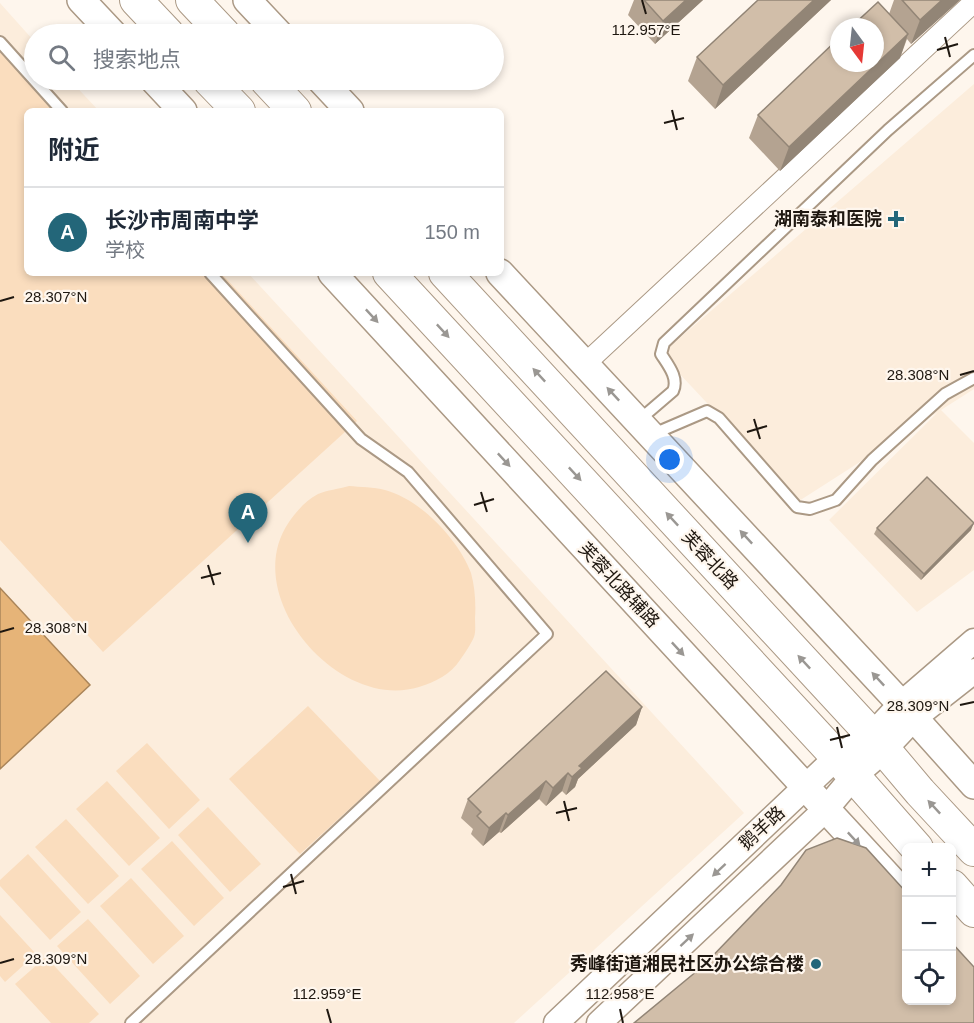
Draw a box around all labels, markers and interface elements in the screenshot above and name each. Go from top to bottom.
north arrow [830,18,884,72]
text: 112.957°E [611,21,681,38]
search box [24,24,504,90]
icon: search [45,41,78,74]
text: 搜索地点 [93,47,181,72]
text: 附近 [48,135,100,165]
text: 长沙市周南中学 [105,208,259,233]
place label: 湖南泰和医院 [774,209,882,229]
marker: 湖南泰和医院 [887,210,905,228]
text: A [60,221,75,243]
text: 150 m [424,221,480,243]
text: 学校 [105,239,145,261]
text: 28.307°N [25,288,87,305]
one-way arrow [365,308,378,323]
one-way arrow [436,324,450,339]
text: 28.308°N [887,366,949,383]
one-way arrow [532,368,546,383]
one-way arrow [606,386,620,401]
your location [655,445,684,474]
one-way arrow [497,452,511,467]
one-way arrow [568,467,582,481]
pin: A [228,494,268,543]
one-way arrow [665,511,679,526]
street label: 芙蓉北路 [678,527,742,593]
one-way arrow [739,530,753,544]
street label: 芙蓉北路辅路 [575,539,663,631]
text: 28.308°N [25,619,87,636]
one-way arrow [671,642,685,657]
one-way arrow [797,654,811,669]
one-way arrow [872,673,886,687]
text: 28.309°N [887,697,949,714]
one-way arrow [928,800,941,815]
street label: 鹅羊路 [735,802,789,854]
one-way arrow [847,831,861,846]
map controls [902,843,956,1005]
button: + [902,843,956,897]
one-way arrow [712,862,726,876]
button: − [902,897,956,951]
one-way arrow [680,933,694,947]
text: 28.309°N [25,950,87,967]
button: locate [902,951,956,1005]
place label: 秀峰街道湘民社区办公综合楼 [570,954,804,974]
marker: 秀峰街道湘民社区办公综合楼 [809,957,823,971]
text: 112.959°E [292,985,362,1002]
text: 112.958°E [585,985,655,1002]

